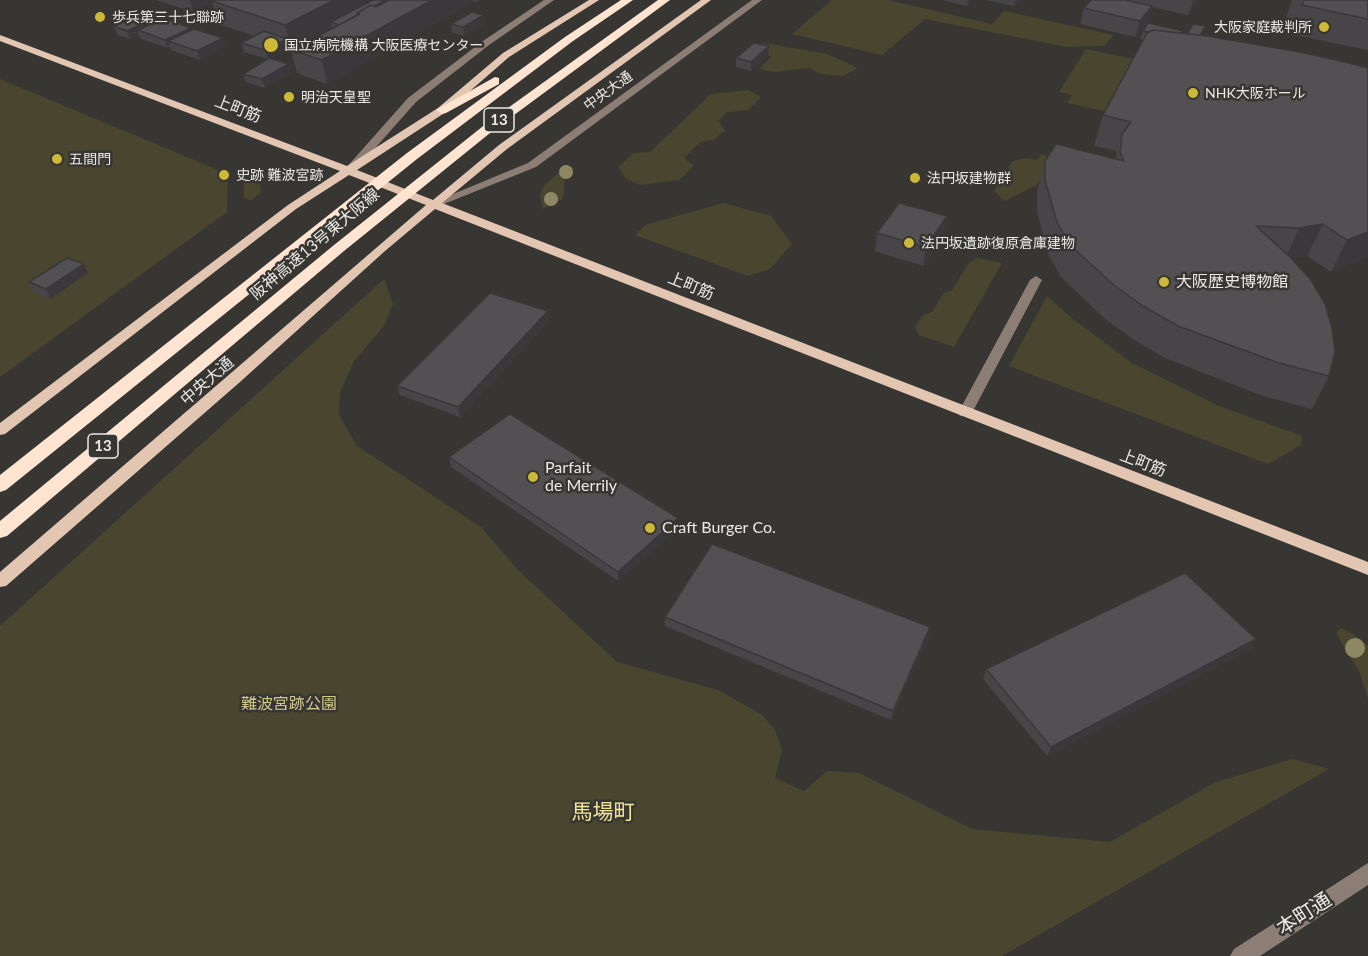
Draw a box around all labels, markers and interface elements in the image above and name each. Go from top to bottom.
place label: 歩兵第三十七聯跡 [112,9,224,25]
marker: 歩兵第三十七聯跡 [93,10,107,24]
place label: 大阪家庭裁判所 [1214,19,1312,35]
marker: 大阪家庭裁判所 [1317,20,1331,34]
marker: 国立病院機構 大阪医療センター [262,36,280,54]
place label: 国立病院機構 大阪医療センター [284,37,484,53]
street label: 中央大通 [580,68,636,114]
place label: NHK大阪ホール [1205,85,1306,101]
marker: NHK大阪ホール [1186,86,1200,100]
place label: 明治天皇聖 [301,89,371,105]
marker: 明治天皇聖 [282,90,296,104]
street label: 上町筋 [212,91,264,127]
road number: 13 [484,108,514,132]
place label: 五間門 [69,151,111,167]
marker: 五間門 [50,152,64,166]
place label: 史跡 難波宮跡 [236,167,324,183]
marker: 史跡 難波宮跡 [217,168,231,182]
place label: 法円坂建物群 [927,170,1011,186]
marker: 法円坂建物群 [908,171,922,185]
street label: 阪神高速13号東大阪線 [247,184,383,304]
place label: 法円坂遺跡復原倉庫建物 [921,235,1075,251]
marker: 法円坂遺跡復原倉庫建物 [902,236,916,250]
street label: 上町筋 [665,268,717,304]
place label: 大阪歴史博物館 [1176,272,1288,292]
marker: 大阪歴史博物館 [1157,275,1171,289]
street label: 中央大通 [177,353,237,409]
road number: 13 [88,434,118,458]
street label: 上町筋 [1117,445,1169,481]
place label: Parfait de Merrily [545,458,617,496]
marker: Parfait de Merrily [526,470,540,484]
place label: Craft Burger Co. [662,518,776,538]
marker: Craft Burger Co. [643,521,657,535]
park label: 難波宮跡公園 [241,694,337,714]
district label: 馬場町 [572,799,634,825]
street label: 本町通 [1272,888,1336,940]

